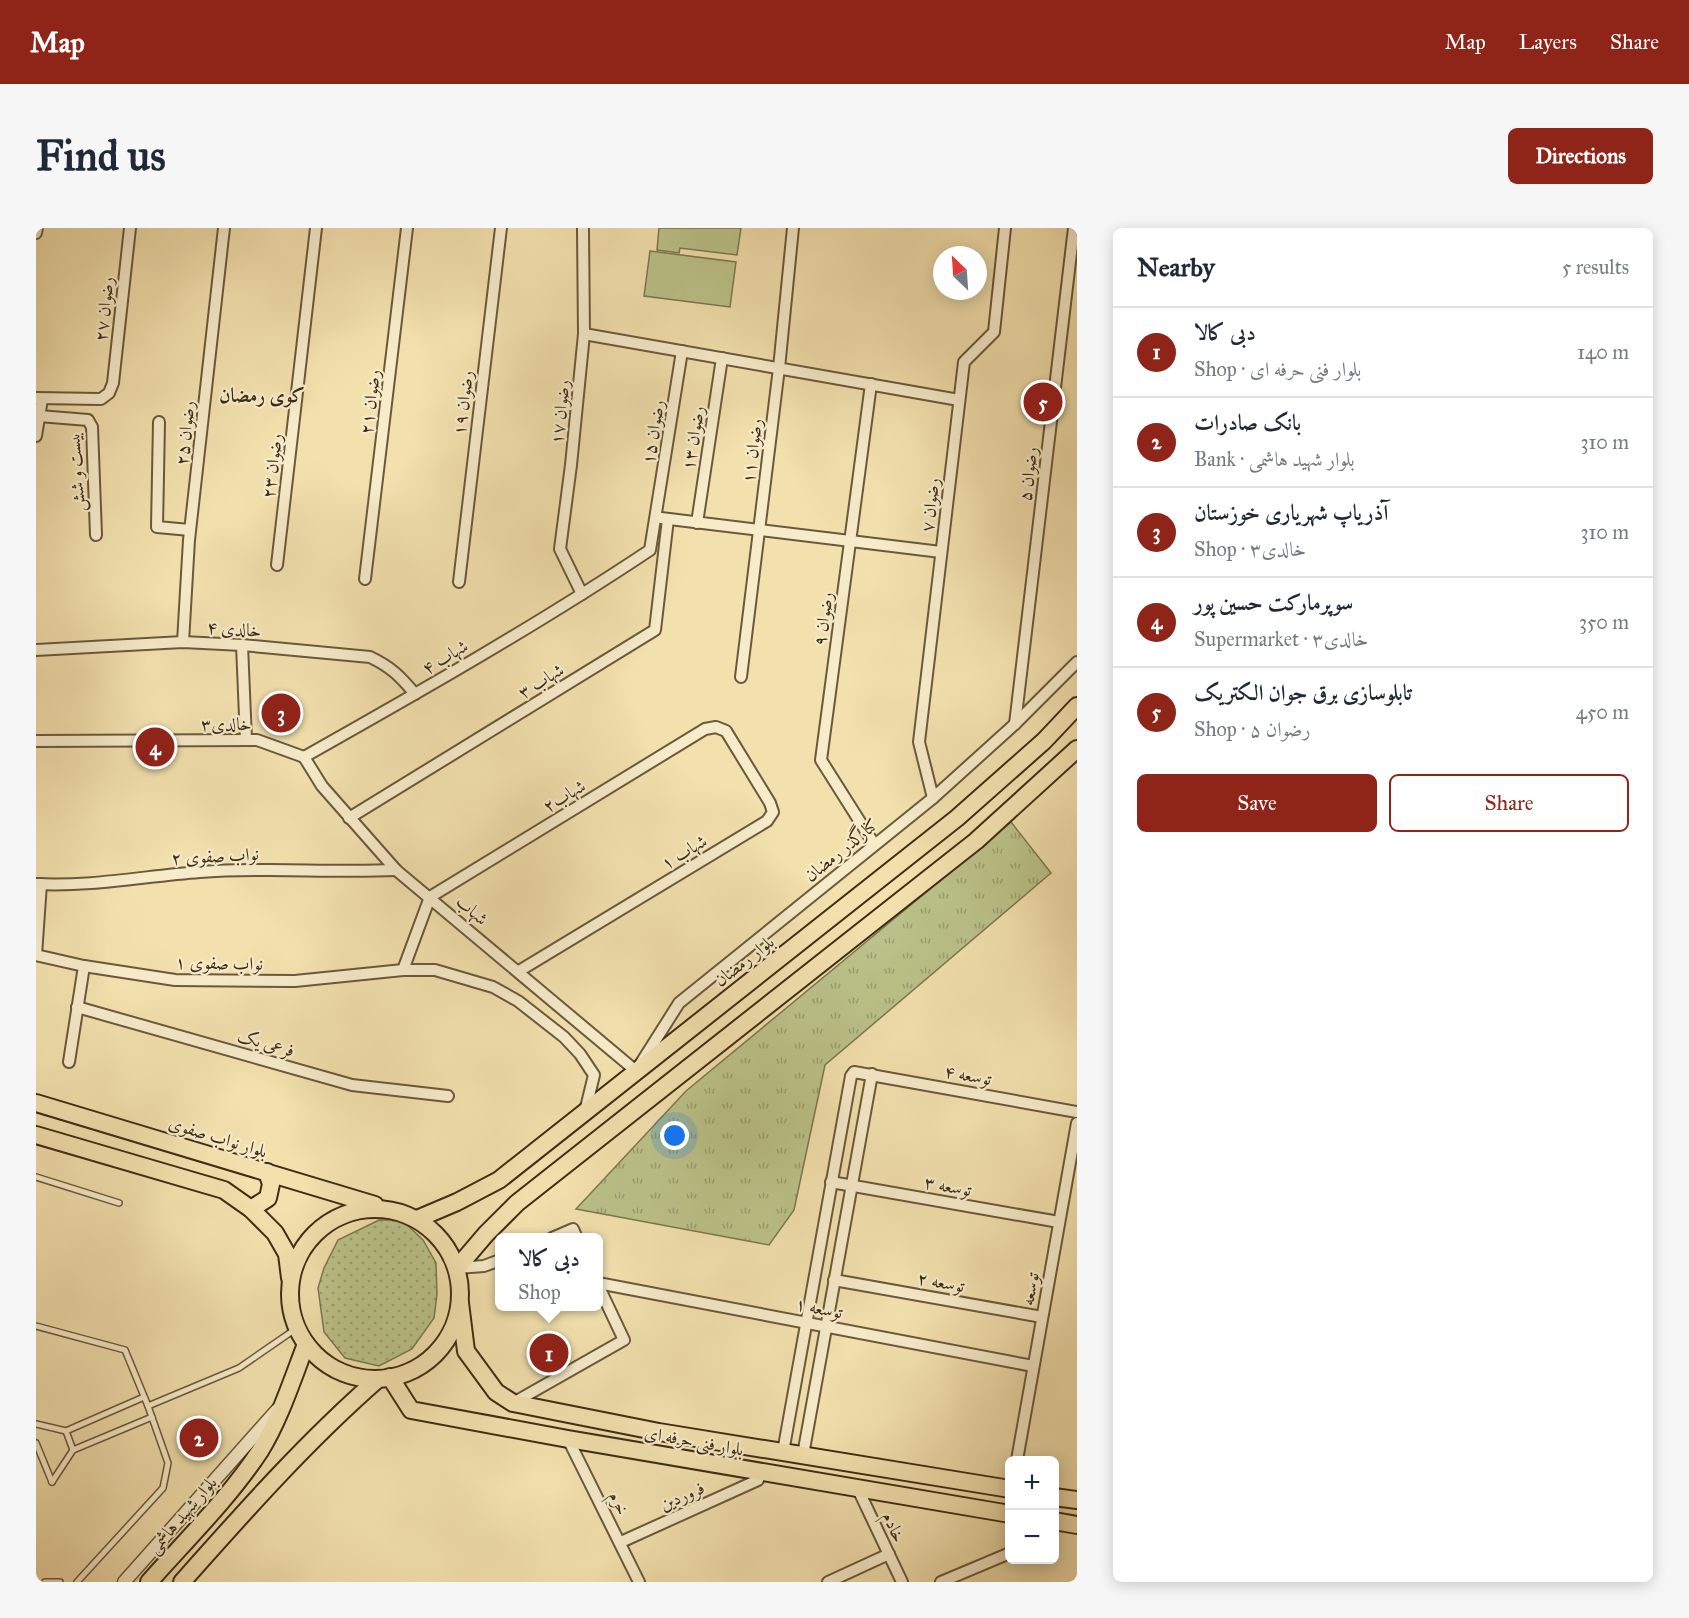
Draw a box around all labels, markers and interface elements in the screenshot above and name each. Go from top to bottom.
text: Map [30,25,85,60]
text: Map [1445,29,1486,55]
text: Layers [1519,29,1577,55]
text: Share [1610,29,1659,55]
button: Directions [1508,128,1653,184]
text: Find us [36,130,166,182]
north arrow [933,246,987,300]
text: Nearby [1137,251,1215,283]
text: 5 results [1562,255,1629,279]
street label: رضوان ۲۷ [90,275,118,343]
text: دبی کالا [1194,319,1256,346]
text: 1 [1153,340,1160,364]
text: 140 m [1577,340,1629,364]
text: Shop · بلوار فنی حرفه ای [1194,357,1361,381]
street label: رضوان ۲۱ [355,368,385,436]
street label: رضوان ۱۹ [448,369,478,437]
street label: رضوان ۱۷ [546,378,574,446]
pin: 5 [1024,380,1062,424]
district label: کوی رمضان [219,383,305,408]
street label: رضوان ۱۵ [637,398,669,466]
street label: رضوان ۲۵ [171,399,199,467]
street label: رضوان ۱۳ [677,404,709,472]
text: بانک صادرات [1194,409,1301,436]
street label: رضوان ۱۱ [737,417,767,485]
text: 2 [1152,430,1161,454]
text: 310 m [1580,430,1629,454]
street label: بیست و شش [62,432,91,512]
street label: رضوان ۲۳ [257,432,287,500]
street label: رضوان ۵ [1014,446,1042,502]
text: Bank · بلوار شهید هاشمی [1194,447,1355,471]
street label: رضوان ۷ [916,477,944,533]
text: آذریاپ شهریاری خوزستان [1194,499,1388,526]
text: 3 [1153,520,1161,544]
text: 310 m [1580,520,1629,544]
text: Shop · خالدی۳ [1194,537,1306,561]
text: سوپرمارکت حسین پور [1194,589,1353,616]
street label: رضوان ۹ [808,590,838,648]
text: 4 [1151,610,1162,634]
text: 350 m [1579,610,1629,634]
street label: خالدی ۴ [206,616,262,642]
text: Supermarket · خالدی۳ [1194,627,1368,651]
street label: شهاب ۴ [418,635,472,680]
street label: شهاب ۳ [514,659,568,704]
text: تابلوسازی برق جوان الکتریک [1194,679,1412,706]
pin: 3 [262,690,300,736]
text: 5 [1152,700,1161,724]
text: 450 m [1576,700,1629,724]
street label: خالدی۳ [201,713,251,735]
text: Shop · رضوان ۵ [1194,717,1310,741]
pin: 4 [136,724,174,770]
button: Save [1137,774,1377,832]
button: Share [1389,774,1629,832]
street label: شهاب۲ [539,775,590,818]
street label: کنارگذر رمضان [799,812,882,886]
street label: شهاب ۱ [657,830,711,875]
street label: نواب صفوی ۲ [171,843,259,869]
street label: شهاب [451,890,493,931]
street label: بلوار رمضان [710,931,778,991]
street label: نواب صفوی ۱ [175,951,263,975]
street label: فرعی یک [235,1024,297,1063]
street label: توسعه ۴ [943,1060,994,1090]
street label: بلوار نواب صفوی [166,1112,270,1162]
your location [660,1121,689,1150]
street label: توسعه ۳ [923,1171,974,1201]
popup [495,1233,603,1311]
text: دبی کالا [518,1245,580,1272]
street label: توسعه ۲ [916,1267,967,1297]
street label: توسعه [1016,1270,1044,1307]
text: Shop [518,1280,561,1304]
street label: توسعه ۱ [794,1293,845,1323]
pin: 1 [530,1330,568,1376]
pin: 2 [180,1416,218,1460]
street label: بلوار فنی حرفه ای [642,1421,745,1463]
map controls [1005,1456,1059,1564]
button: + [1005,1456,1059,1510]
street label: بلوار شهید هاشمی [142,1472,222,1559]
street label: فروردین [656,1476,708,1516]
street label: خرم [599,1487,634,1521]
street label: خادم [873,1508,911,1548]
button: − [1005,1510,1059,1564]

